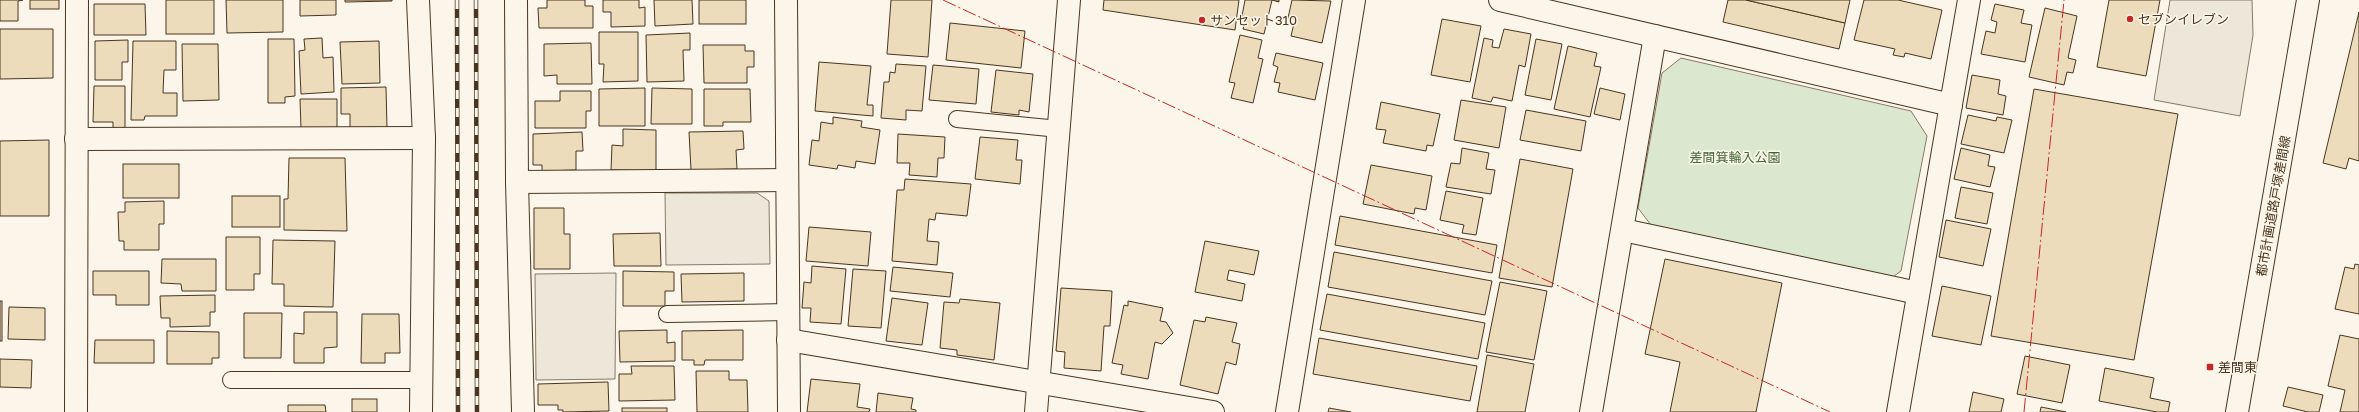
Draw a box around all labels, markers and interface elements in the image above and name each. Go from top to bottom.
place label: セブンイレブン [2138,11,2229,27]
place label: サンセット310 [1210,12,1297,28]
marker: セブンイレブン [2125,14,2135,24]
marker: サンセット310 [1197,15,1207,25]
street label: 都市計画道路戸塚差間線 [2253,134,2293,278]
park label: 差間箕輪入公園 [1689,149,1781,165]
place label: 差間東 [2218,359,2257,375]
marker: 差間東 [2205,362,2215,372]

